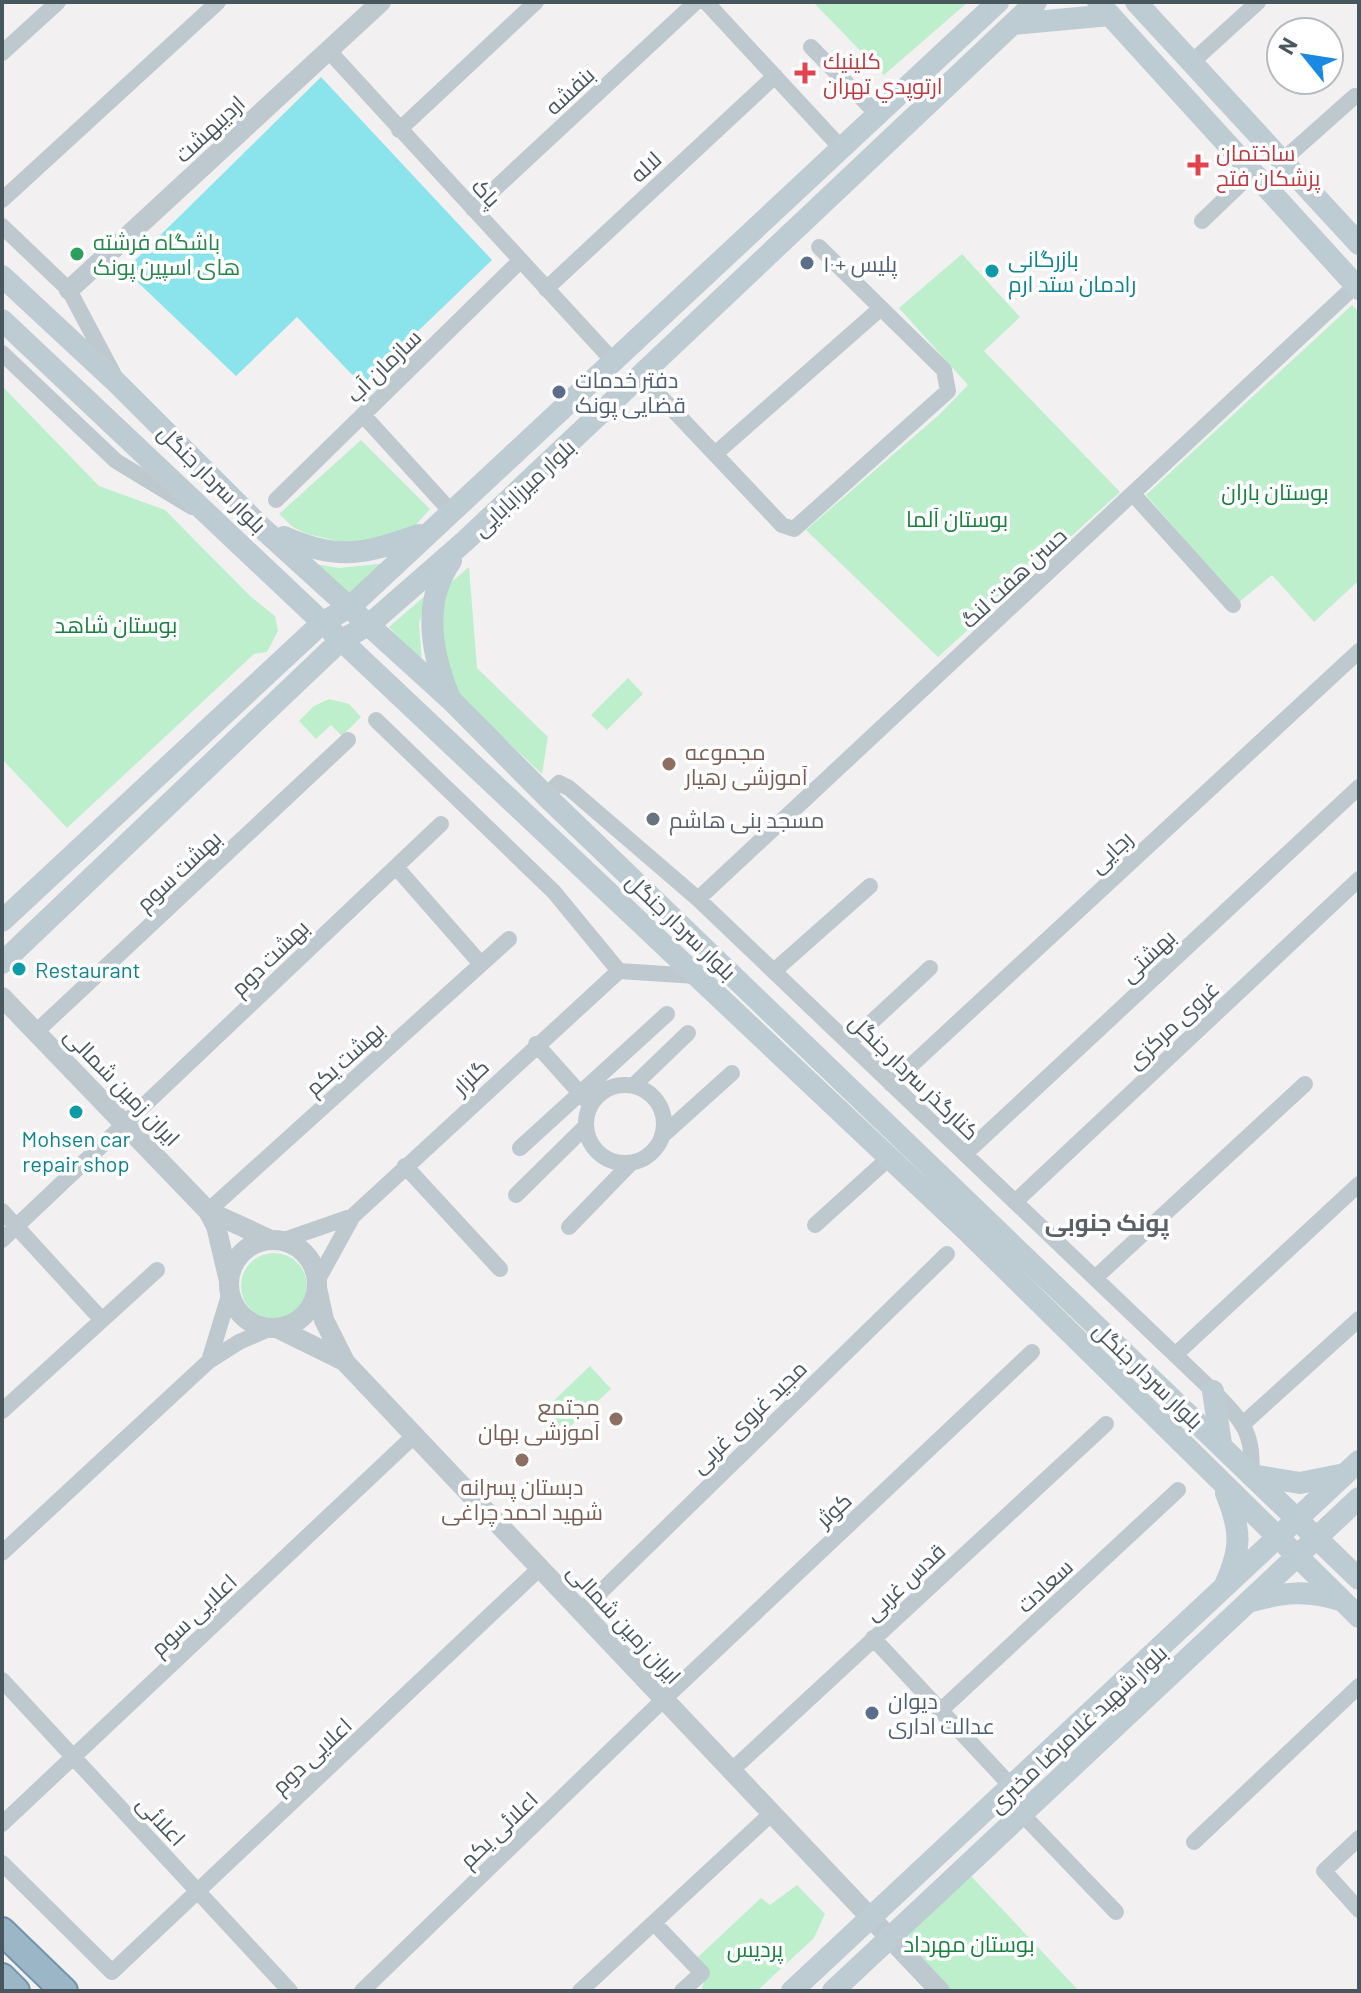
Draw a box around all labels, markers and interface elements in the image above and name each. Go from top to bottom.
north arrow [1265,16,1345,96]
text: N [1272,33,1302,58]
place label: كلينيك ارتوپدي تهران [823,47,943,103]
street label: بنفشه [539,61,599,119]
marker: كلينيك ارتوپدي تهران [794,62,816,84]
street label: اردیبهشت [169,89,251,168]
place label: ساختمان پزشکان فتح [1216,139,1320,193]
street label: لاله [624,145,666,187]
marker: ساختمان پزشکان فتح [1187,154,1209,176]
street label: پاک [465,172,507,214]
place label: باشگاه فرشته های اسپین پونک [93,228,240,282]
marker: باشگاه فرشته های اسپین پونک [68,245,86,263]
place label: بازرگانی رادمان ستد ارم [1008,245,1136,300]
place label: پلیس +۱۰ [823,250,897,279]
marker: پلیس +۱۰ [798,254,816,272]
marker: بازرگانی رادمان ستد ارم [983,262,1001,280]
street label: سازمان آب [340,323,426,408]
place label: دفتر خدمات قضایی پونک [575,366,686,420]
marker: دفتر خدمات قضایی پونک [550,383,568,401]
street label: بلوار سردار جنگل [152,419,272,539]
street label: بلوار میرزابابایی [466,433,581,542]
park label: بوستان باران [1221,478,1329,505]
park label: بوستان آلما [906,505,1008,532]
street label: حسن هفت لنگ [955,521,1073,634]
park label: بوستان شاهد [55,611,177,638]
place label: مجموعه آموزشی رهیار [683,738,808,791]
marker: مجموعه آموزشی رهیار [660,755,678,773]
place label: مسجد بنی هاشم [669,806,824,836]
marker: مسجد بنی هاشم [644,810,662,828]
street label: بهشت سوم [130,824,228,919]
street label: رجایی [1083,825,1138,879]
street label: بلوار سردار جنگل [620,867,742,986]
street label: بهشت دوم [225,914,316,1003]
street label: بهشتی [1114,923,1181,988]
place label: Restaurant [35,956,141,982]
marker: Restaurant [10,960,28,978]
street label: غروی مرکزی [1121,975,1224,1074]
street label: کنارگذر سردار جنگل [843,1008,985,1146]
street label: بهشت یکم [299,1016,391,1103]
street label: ایران زمین شمالی [59,1021,186,1152]
street label: گلزار [445,1053,494,1101]
marker: Mohsen car repair shop [67,1103,85,1121]
place label: Mohsen car repair shop [22,1125,130,1176]
district label: پونک جنوبی [1045,1207,1169,1240]
street label: بلوار سردار جنگل [1087,1316,1209,1435]
street label: مجید غروی غربی [685,1354,813,1479]
place label: مجتمع آموزشی بهان [478,1393,600,1446]
marker: مجتمع آموزشی بهان [607,1410,625,1428]
marker: دبستان پسرانه شهید احمد چراغی [513,1451,531,1469]
place label: دبستان پسرانه شهید احمد چراغی [441,1473,603,1527]
street label: کوثر [808,1486,857,1534]
street label: قدس غربی [858,1537,951,1626]
street label: سعادت [1011,1553,1077,1617]
street label: ایران زمین شمالی [561,1558,687,1690]
street label: اعلایی سوم [145,1568,244,1663]
street label: بلوار شهید غلامرضا مخبری [982,1639,1173,1819]
place label: دیوان عدالت اداری [888,1687,995,1739]
marker: دیوان عدالت اداری [863,1704,881,1722]
street label: اعلایی دوم [266,1711,359,1801]
street label: اعلائی یکم [454,1786,545,1875]
street label: اعلائی [131,1790,192,1852]
park label: بوستان مهرداد [903,1930,1035,1958]
park label: پردیس [727,1935,783,1964]

